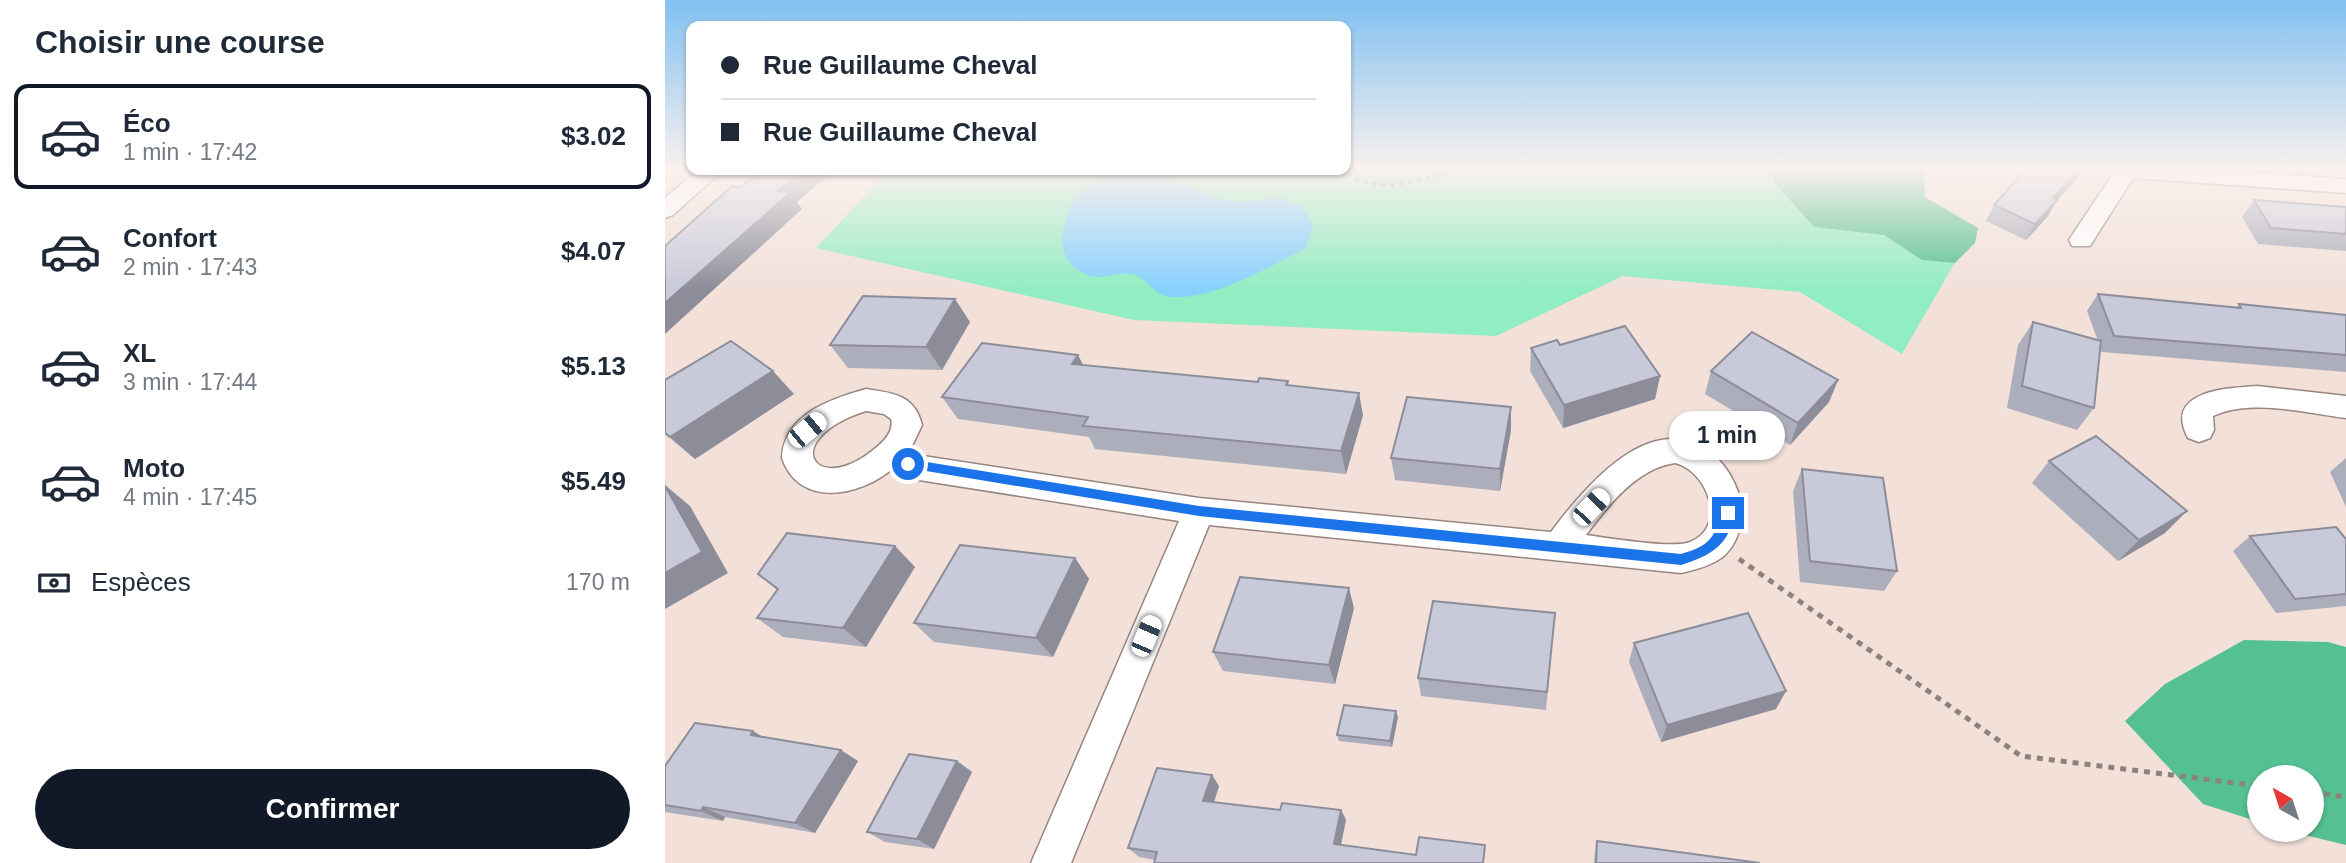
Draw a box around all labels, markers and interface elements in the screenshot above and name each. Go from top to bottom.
text: Choisir une course [35,24,325,60]
text: Rue Guillaume Cheval [763,50,1038,80]
icon: car [39,105,102,168]
text: Éco [123,108,171,138]
text: Rue Guillaume Cheval [763,117,1038,147]
text: $3.02 [561,121,626,151]
text: 1 min · 17:42 [123,139,257,165]
icon: car [39,220,102,283]
text: Confort [123,223,217,253]
text: $4.07 [561,236,626,266]
text: 2 min · 17:43 [123,254,257,280]
icon: car [39,335,102,398]
text: XL [123,338,156,368]
text: $5.13 [561,351,626,381]
text: 3 min · 17:44 [123,369,257,395]
car [785,408,830,452]
callout: 1 min [1670,412,1786,461]
text: 1 min [1697,422,1757,448]
route start [892,448,924,480]
icon: car [39,450,102,513]
text: Moto [123,453,185,483]
text: $5.49 [561,466,626,496]
text: 4 min · 17:45 [123,484,257,510]
car [1569,485,1614,529]
route end [1712,497,1744,529]
icon: cash [35,564,73,602]
text: Espèces [91,567,191,597]
text: 170 m [566,569,630,595]
car [1129,613,1164,659]
north arrow [2247,765,2324,842]
map controls [2247,765,2324,842]
button: Confirmer [35,769,630,849]

